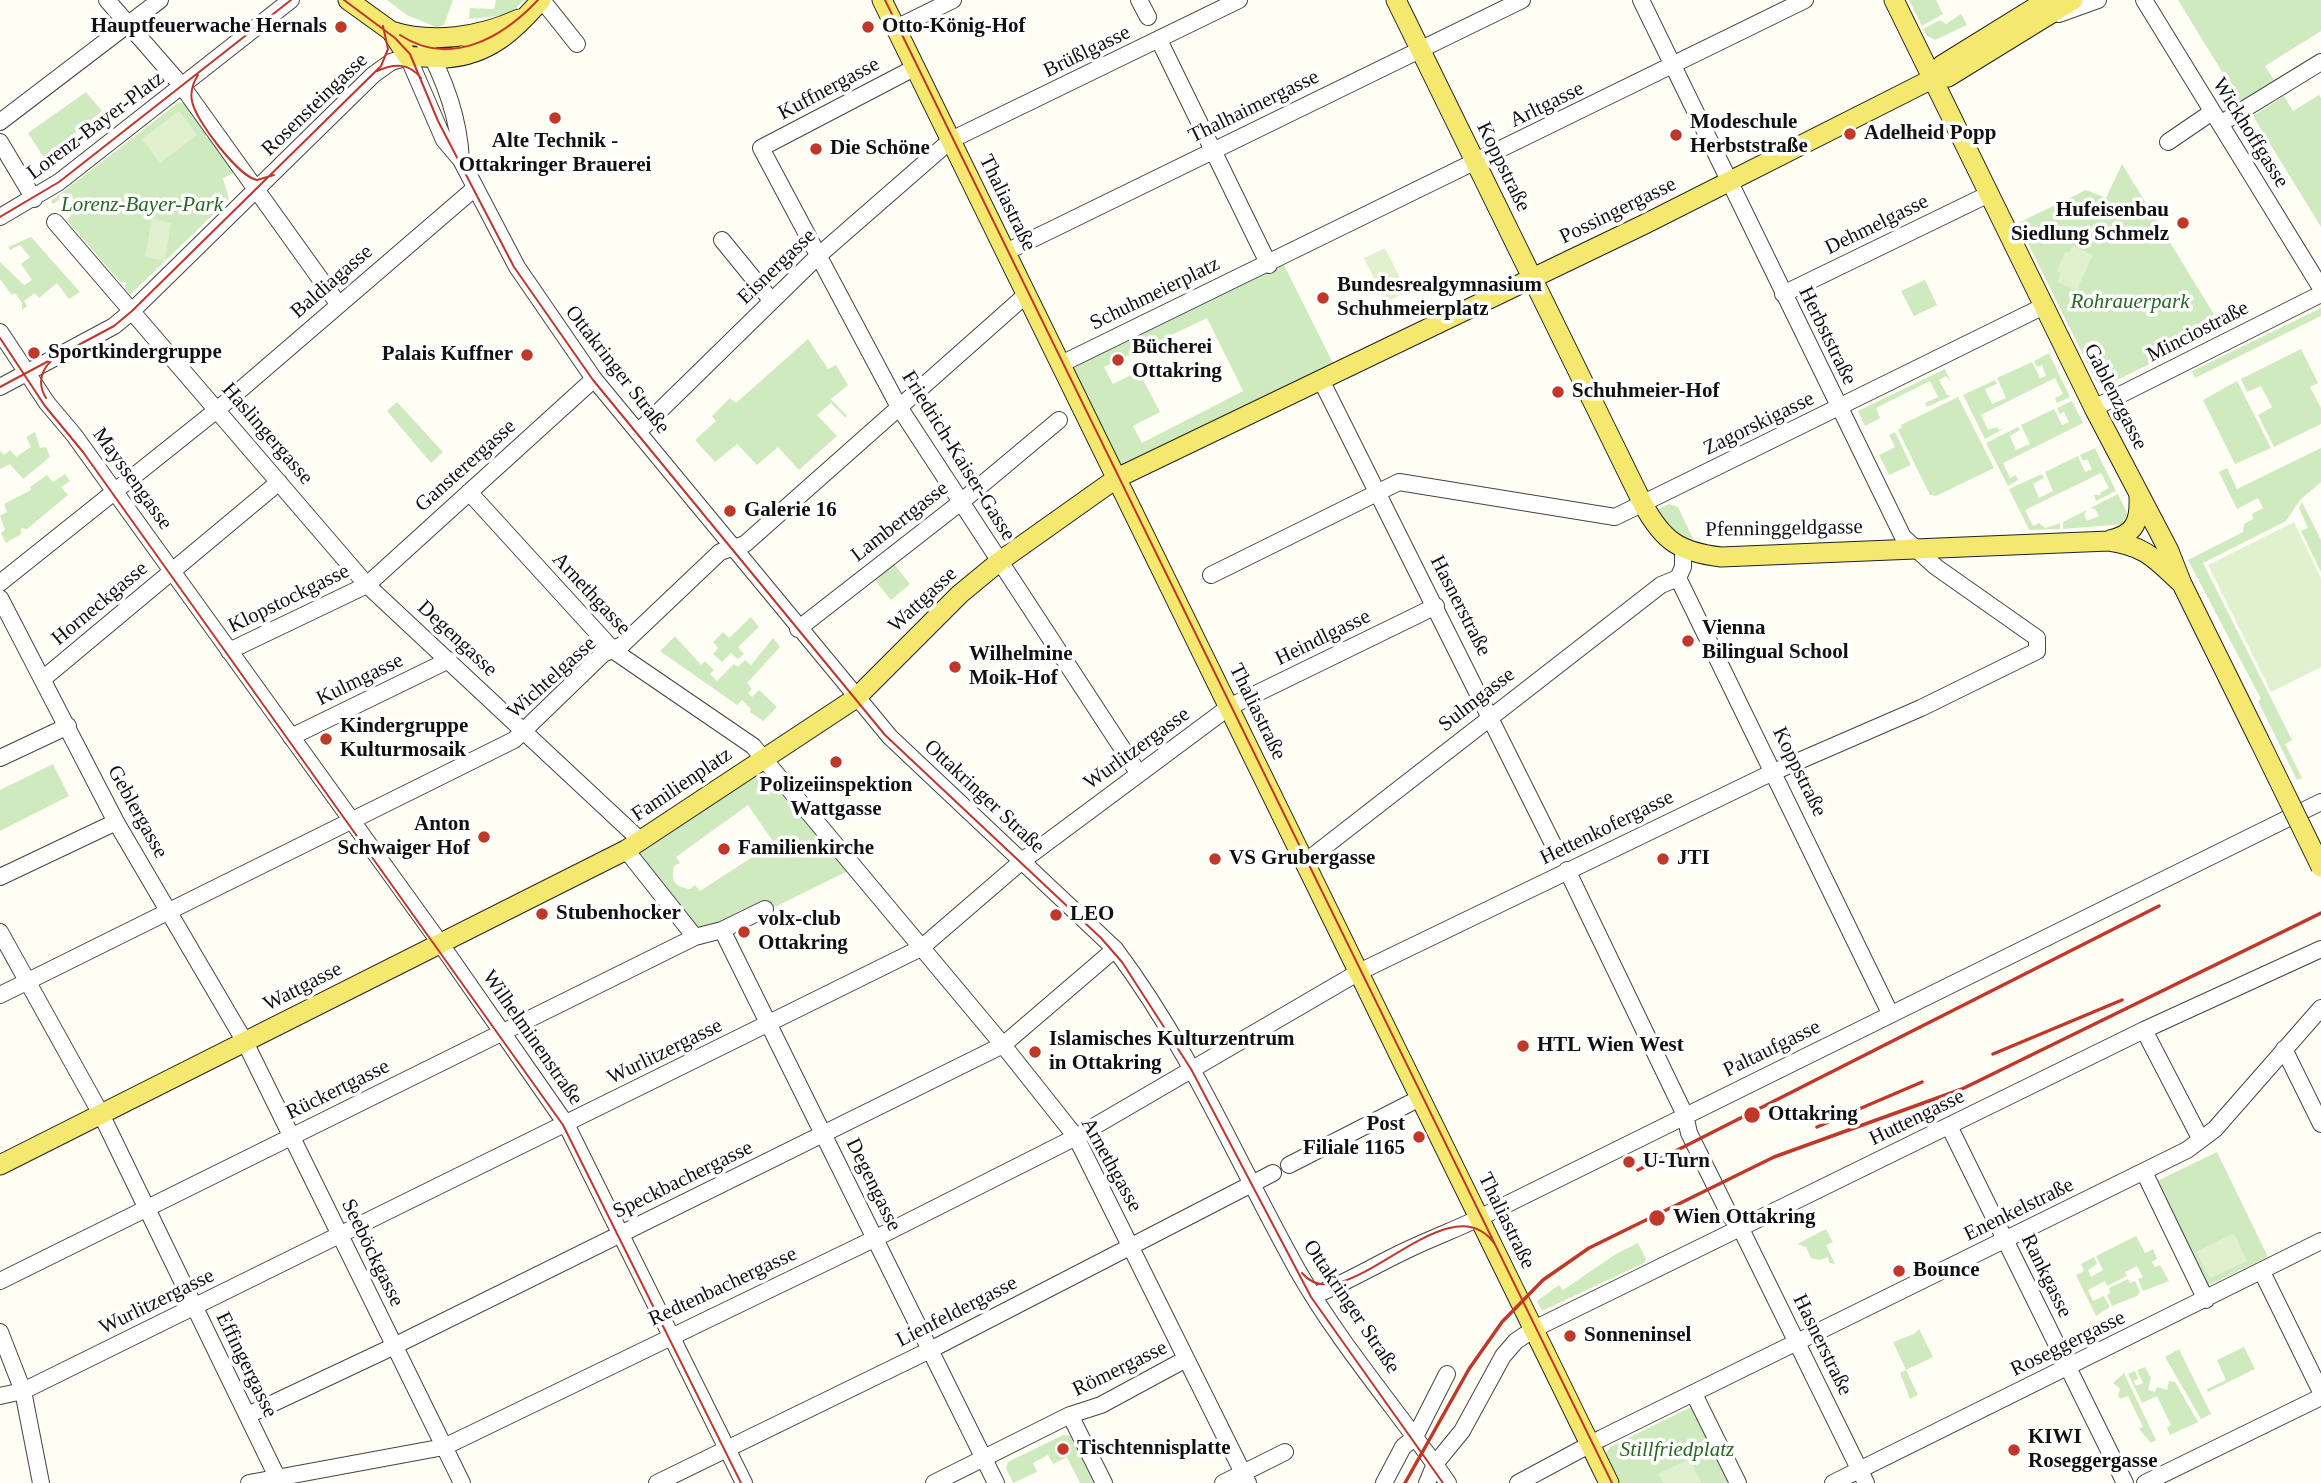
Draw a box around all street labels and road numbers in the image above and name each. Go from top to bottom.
street label: Brüßlgasse [1040,20,1134,84]
street label: Rosensteingasse [257,48,373,162]
street label: Kuffnergasse [774,52,884,126]
street label: Thalhaimergasse [1185,65,1323,149]
street label: Lorenz-Bayer-Platz [22,66,170,186]
street label: Wickhoffgasse [2206,73,2294,193]
street label: Arltgasse [1506,76,1588,134]
street label: Koppstraße [1470,118,1536,216]
street label: Thaliastraße [973,151,1041,255]
street label: Possingergasse [1556,172,1680,250]
street label: Dehmelgasse [1821,189,1933,261]
street label: Eisnergasse [733,224,821,310]
street label: Baldiagasse [286,240,378,324]
street label: Schuhmeierplatz [1086,252,1224,336]
street label: Herbststraße [1792,283,1862,389]
street label: Minciostraße [2143,296,2253,368]
street label: Ottakringer Straße [559,301,675,439]
street label: Gablenzgasse [2078,340,2152,454]
street label: Friedrich-Kaiser-Gasse [896,366,1020,546]
street label: Haslingergasse [216,378,318,490]
street label: Zagorskigasse [1699,386,1819,462]
street label: Gansterergasse [410,414,522,518]
street label: Mayssengasse [86,423,178,535]
street label: Lambertgasse [846,476,954,568]
street label: Pfenninggeldgasse [1705,515,1863,543]
street label: Arnethgasse [546,547,636,641]
street label: Hasnerstraße [1424,551,1496,661]
street label: Horneckgasse [47,556,153,652]
street label: Klopstockgasse [224,559,354,639]
street label: Wattgasse [883,562,963,638]
street label: Degengasse [412,596,502,682]
street label: Heindlgasse [1271,604,1375,672]
street label: Wichtelgasse [502,631,602,725]
street label: Kulmgasse [313,648,407,712]
street label: Thaliastraße [1223,660,1291,764]
street label: Sulmgasse [1434,662,1520,738]
street label: Wurlitzergasse [1079,702,1195,796]
street label: Koppstraße [1766,723,1832,821]
street label: Ottakringer Straße [918,735,1050,859]
street label: Familienplatz [627,742,737,828]
street label: Geblergasse [101,761,173,863]
street label: Hettenkofergasse [1536,785,1678,871]
street label: Wattgasse [260,957,346,1017]
street label: Wilhelminenstraße [476,966,588,1110]
street label: Wurlitzergasse [603,1013,727,1091]
street label: Paltaufgasse [1719,1015,1825,1083]
street label: Rückertgasse [282,1054,394,1126]
street label: Huttengasse [1865,1084,1969,1152]
street label: Arnethgasse [1075,1113,1147,1217]
street label: Degengasse [840,1134,906,1236]
street label: Speckbachergasse [609,1135,757,1225]
street label: Thaliastraße [1472,1169,1540,1273]
street label: Enenkelstraße [1960,1173,2078,1247]
street label: Seeböckgasse [335,1195,409,1311]
street label: Rankgasse [2015,1230,2077,1322]
street label: Ottakringer Straße [1297,1235,1405,1379]
street label: Redtenbachergasse [645,1242,801,1332]
street label: Wurlitzergasse [95,1263,219,1341]
street label: Lienfeldergasse [892,1271,1022,1353]
street label: Hasnerstraße [1787,1290,1857,1400]
street label: Roseggergasse [2007,1305,2129,1383]
street label: Effingergasse [210,1308,282,1422]
street label: Römergasse [1069,1335,1171,1403]

